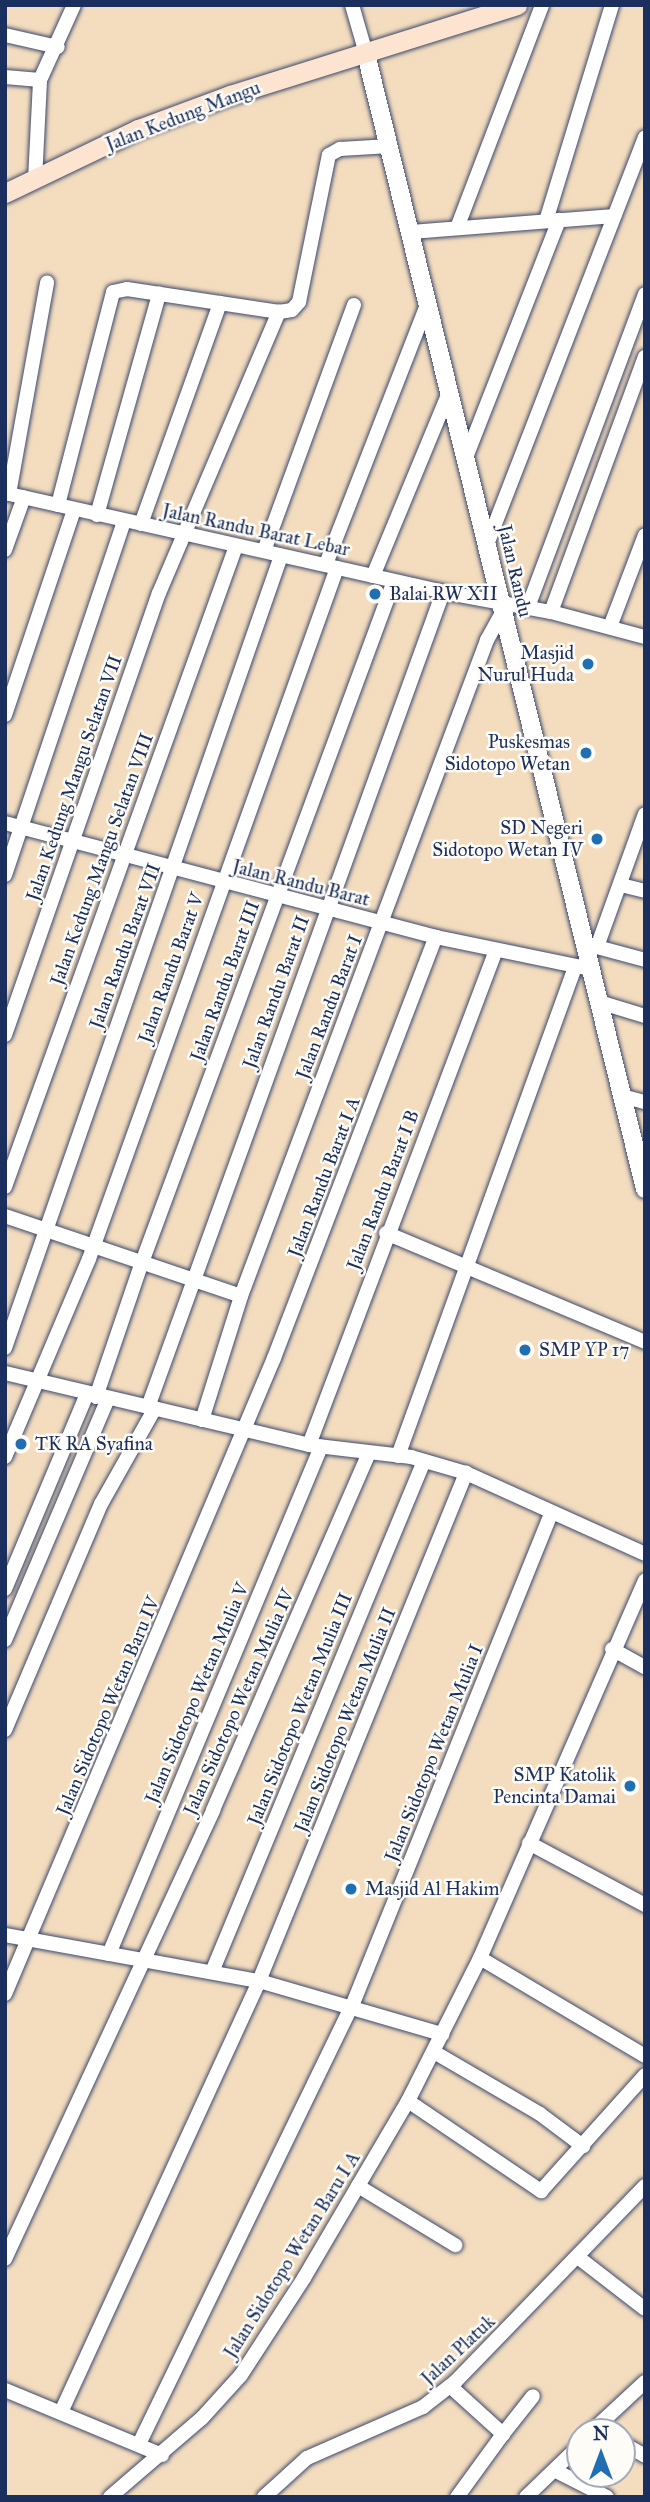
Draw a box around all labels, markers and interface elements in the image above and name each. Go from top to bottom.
street label: Jalan Kedung Mangu [102,76,264,156]
street label: Jalan Randu Barat Lebar [160,499,352,561]
street label: Jalan Randu [493,523,537,619]
place label: Balai RW XII [389,583,498,605]
marker: Balai RW XII [367,586,383,602]
place label: Masjid Nurul Huda [478,642,574,686]
street label: Jalan Kedung Mangu Selatan VII [21,652,127,904]
marker: Masjid Nurul Huda [580,656,596,672]
street label: Jalan Kedung Mangu Selatan VIII [46,730,158,988]
place label: Puskesmas Sidotopo Wetan [445,731,570,775]
marker: Puskesmas Sidotopo Wetan [576,743,596,763]
place label: SD Negeri Sidotopo Wetan IV [432,817,583,861]
marker: SD Negeri Sidotopo Wetan IV [589,831,605,847]
street label: Jalan Randu Barat [230,855,372,911]
street label: Jalan Randu Barat VII [84,860,166,1032]
street label: Jalan Randu Barat V [133,890,209,1046]
street label: Jalan Randu Barat III [185,898,265,1064]
street label: Jalan Randu Barat II [238,912,314,1072]
street label: Jalan Randu Barat I [291,932,367,1082]
street label: Jalan Randu Barat I A [283,1094,365,1260]
street label: Jalan Randu Barat I B [342,1107,424,1273]
place label: SMP YP 17 [539,1339,629,1361]
marker: SMP YP 17 [517,1342,533,1358]
place label: TK RA Syafina [35,1433,153,1455]
marker: TK RA Syafina [13,1436,29,1452]
street label: Jalan Sidotopo Wetan Mulia V [140,1579,254,1807]
street label: Jalan Sidotopo Wetan Mulia IV [179,1585,299,1819]
street label: Jalan Sidotopo Wetan Mulia III [243,1589,357,1829]
street label: Jalan Sidotopo Wetan Baru IV [51,1593,165,1819]
street label: Jalan Sidotopo Wetan Mulia II [289,1604,401,1836]
street label: Jalan Sidotopo Wetan Mulia I [380,1641,488,1865]
place label: SMP Katolik Pencinta Damai [493,1764,616,1808]
marker: SMP Katolik Pencinta Damai [622,1778,638,1794]
place label: Masjid Al Hakim [365,1878,499,1900]
marker: Masjid Al Hakim [343,1881,359,1897]
street label: Jalan Sidotopo Wetan Baru I A [219,2148,365,2362]
street label: Jalan Platuk [416,2310,500,2390]
north arrow [566,2418,636,2488]
text: N [593,2422,609,2445]

